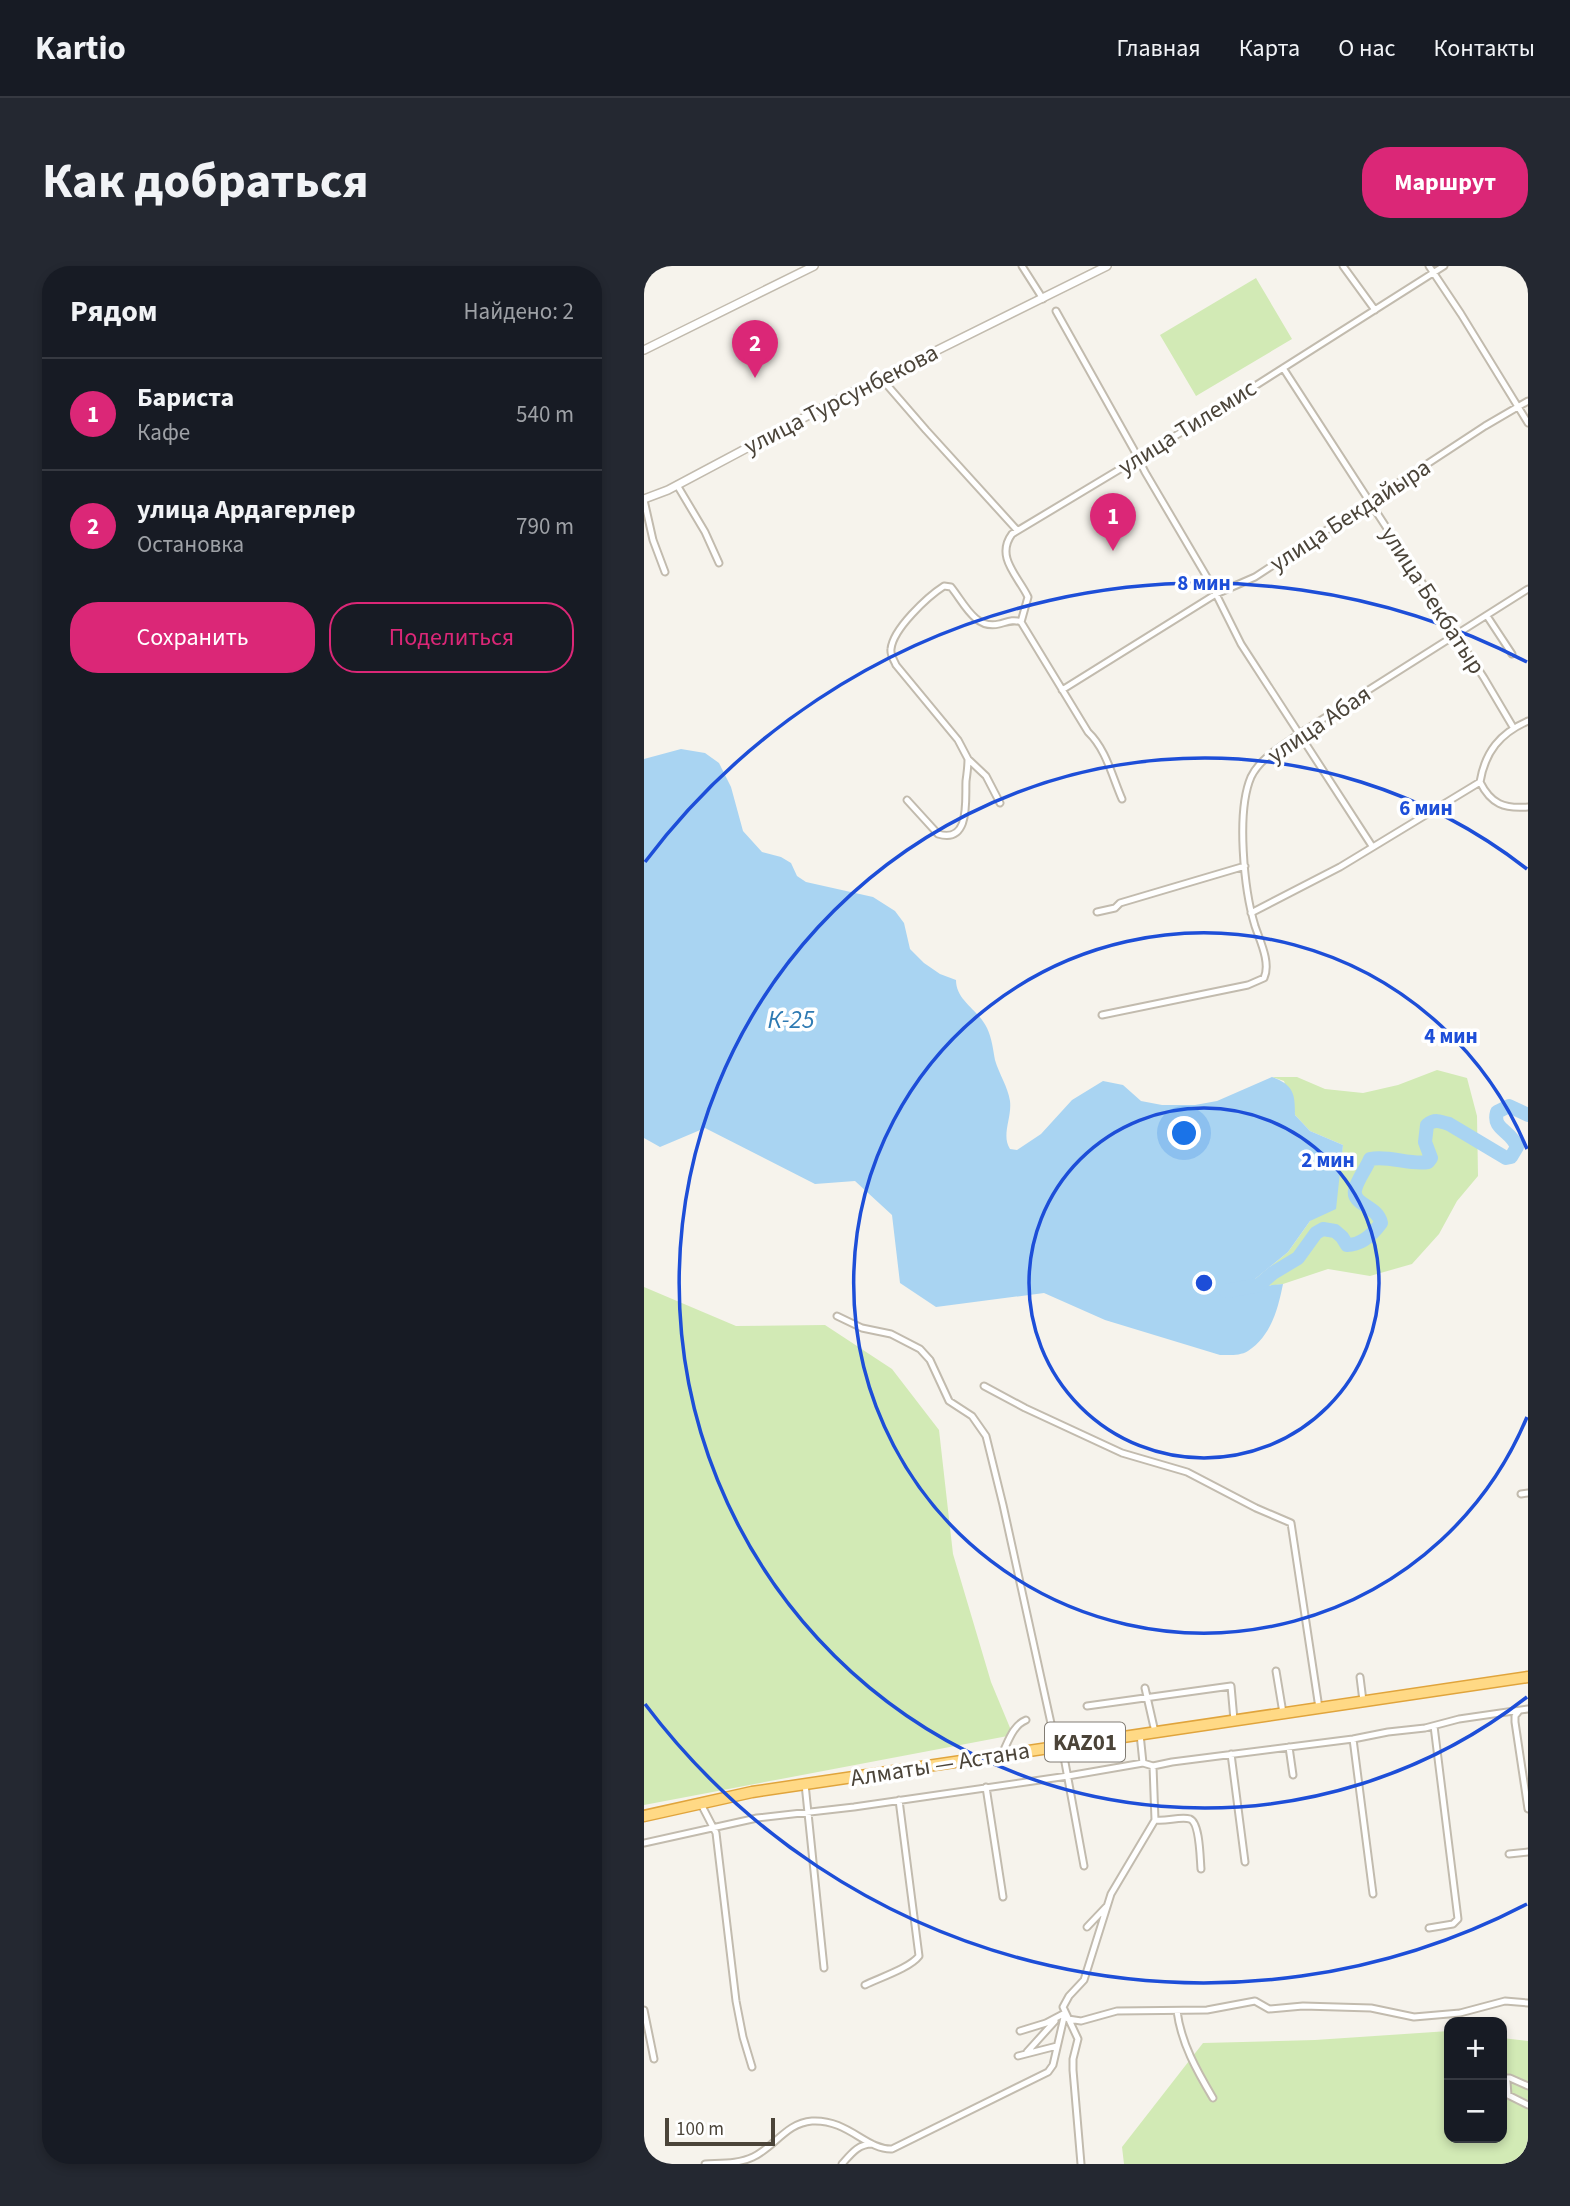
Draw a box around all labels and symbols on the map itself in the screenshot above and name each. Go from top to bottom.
pin: 2 [732,320,778,378]
street label: улица Турсунбекова [738,335,944,464]
street label: улица Тилемис [1111,371,1263,484]
street label: улица Бекдайыра [1263,450,1438,581]
pin: 1 [1090,493,1136,551]
street label: улица Бекбатыр [1371,519,1494,681]
text: 8 мин [1177,568,1231,598]
street label: улица Абая [1261,677,1378,772]
text: 6 мин [1399,793,1453,823]
water label: К-25 [768,1001,815,1038]
text: 4 мин [1424,1021,1478,1051]
your location [1167,1116,1201,1150]
text: 2 мин [1301,1145,1355,1175]
centre of rings [1192,1271,1216,1295]
road number: KАZ01 [1045,1722,1125,1762]
street label: Алматы — Астана [848,1733,1032,1796]
scale bar [665,2115,775,2147]

